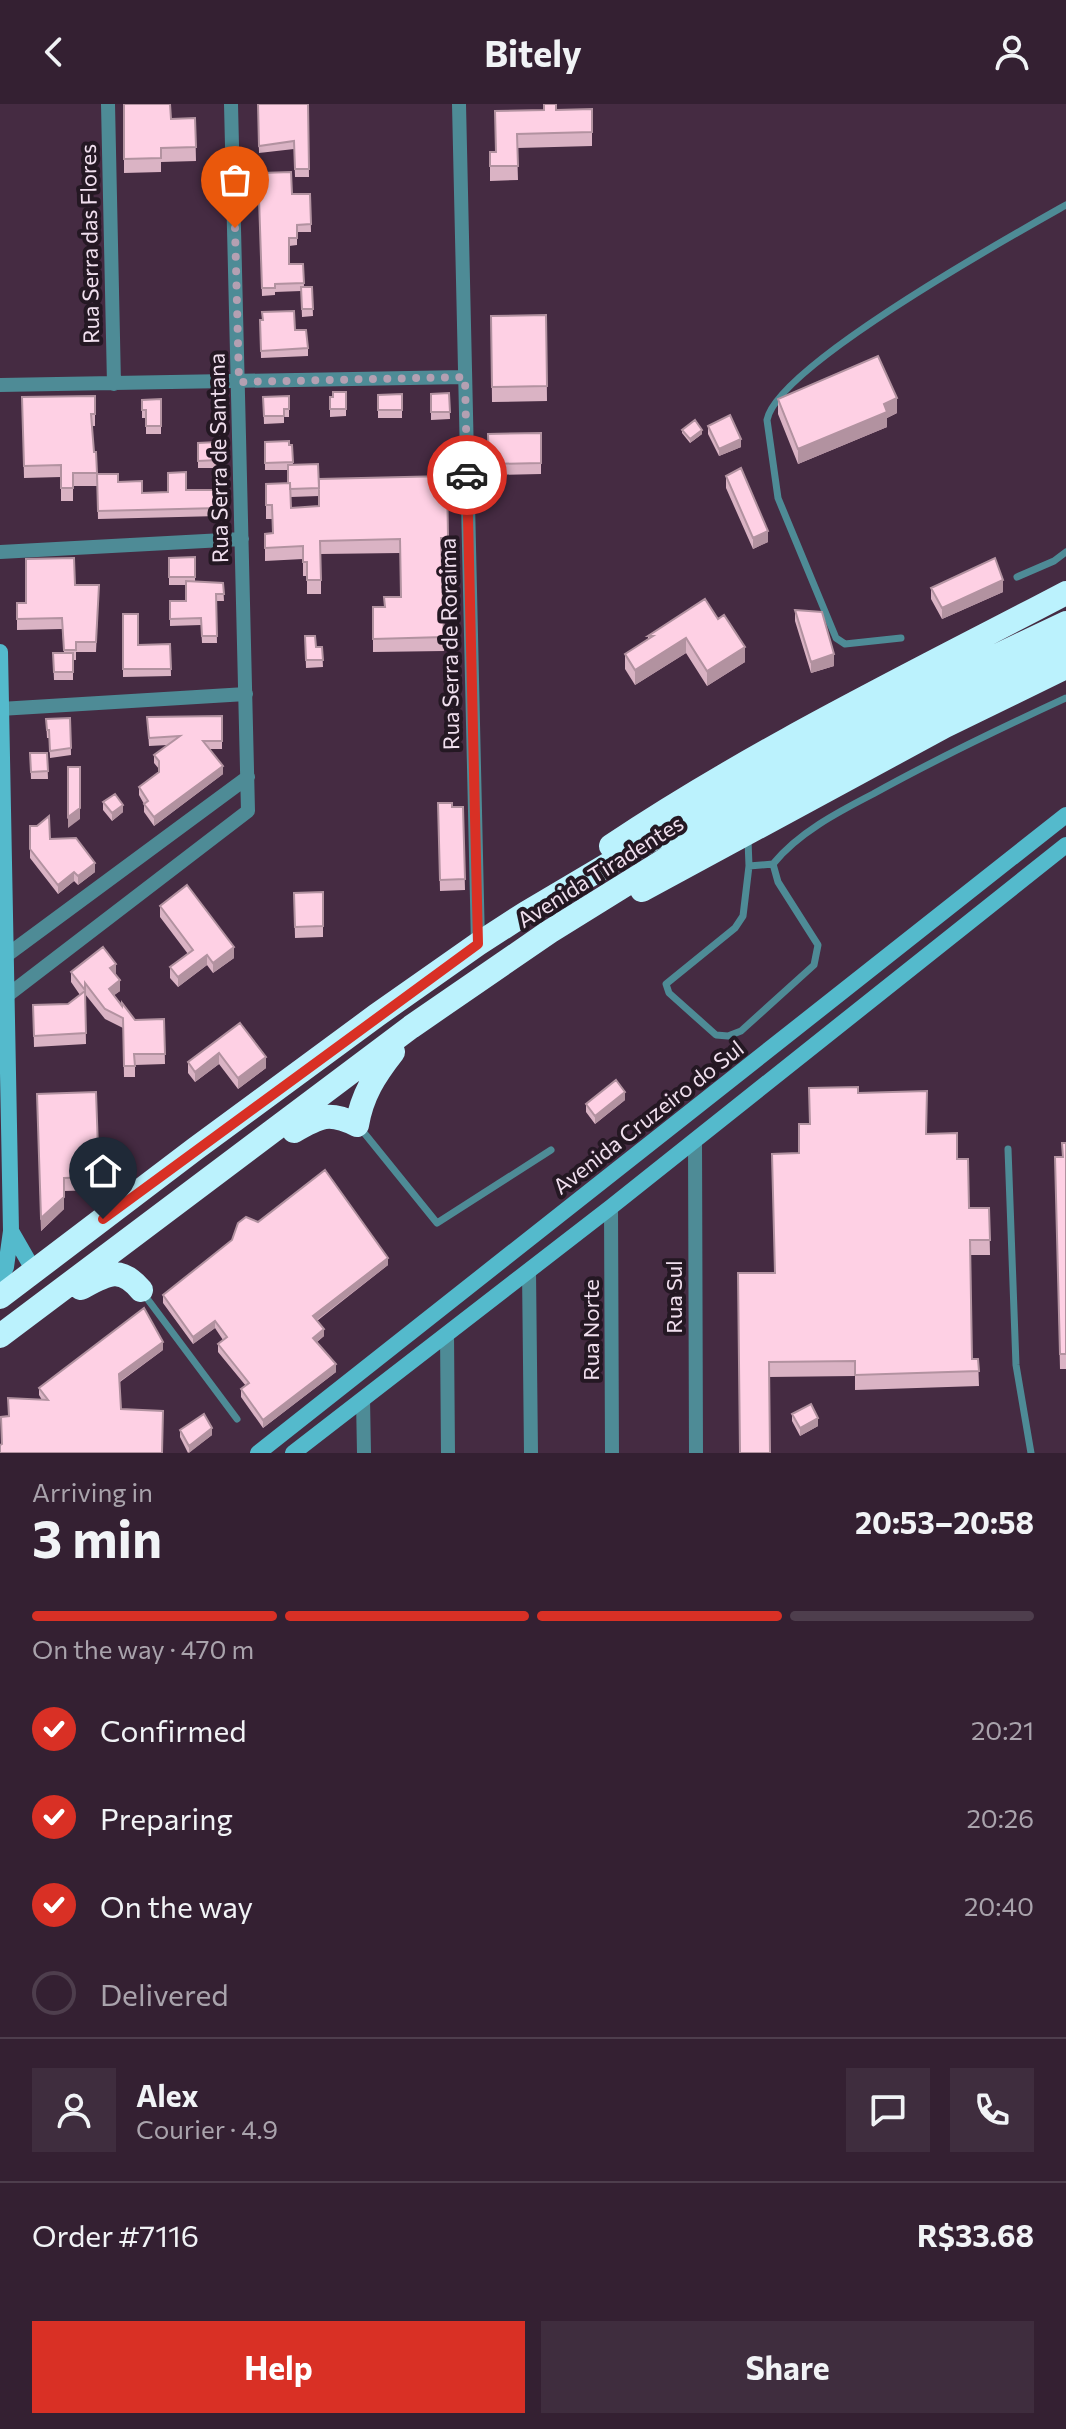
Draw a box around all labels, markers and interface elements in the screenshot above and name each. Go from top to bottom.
icon: back [32,30,76,74]
text: Bitely [484,30,582,74]
icon: person [990,30,1034,74]
street label: Rua Serra das Flores [74,144,104,344]
pin [201,146,269,228]
icon: bag [213,158,257,202]
street label: Rua Serra de Santana [203,353,233,563]
courier [427,435,507,515]
icon: car [445,453,489,497]
street label: Rua Serra de Roraima [434,538,464,750]
street label: Avenida Tiradentes [512,809,688,933]
street label: Avenida Cruzeiro do Sul [547,1034,749,1200]
pin [69,1137,137,1219]
icon: home [81,1149,125,1193]
street label: Rua Sul [660,1260,687,1334]
street label: Rua Norte [577,1279,604,1381]
text: Arriving in [32,1476,153,1507]
text: 20:53–20:58 [855,1503,1034,1540]
text: 3 min [32,1505,162,1569]
text: On the way · 470 m [32,1633,254,1664]
icon: check [32,1707,76,1751]
text: Confirmed [100,1711,247,1748]
text: 20:21 [971,1714,1034,1745]
icon: check [32,1795,76,1839]
text: Preparing [100,1799,233,1836]
text: 20:26 [966,1802,1034,1833]
icon: check [32,1883,76,1927]
text: On the way [100,1887,253,1924]
text: 20:40 [964,1890,1034,1921]
text: Delivered [100,1975,229,2012]
button: person [32,2068,116,2152]
button: chat [846,2068,930,2152]
button: phone [950,2068,1034,2152]
text: Alex [136,2076,199,2113]
text: Courier · 4.9 [136,2113,278,2144]
text: Order #7116 [32,2216,199,2253]
text: R$33.68 [917,2216,1034,2253]
button: Help [32,2321,525,2413]
button: Share [541,2321,1034,2413]

